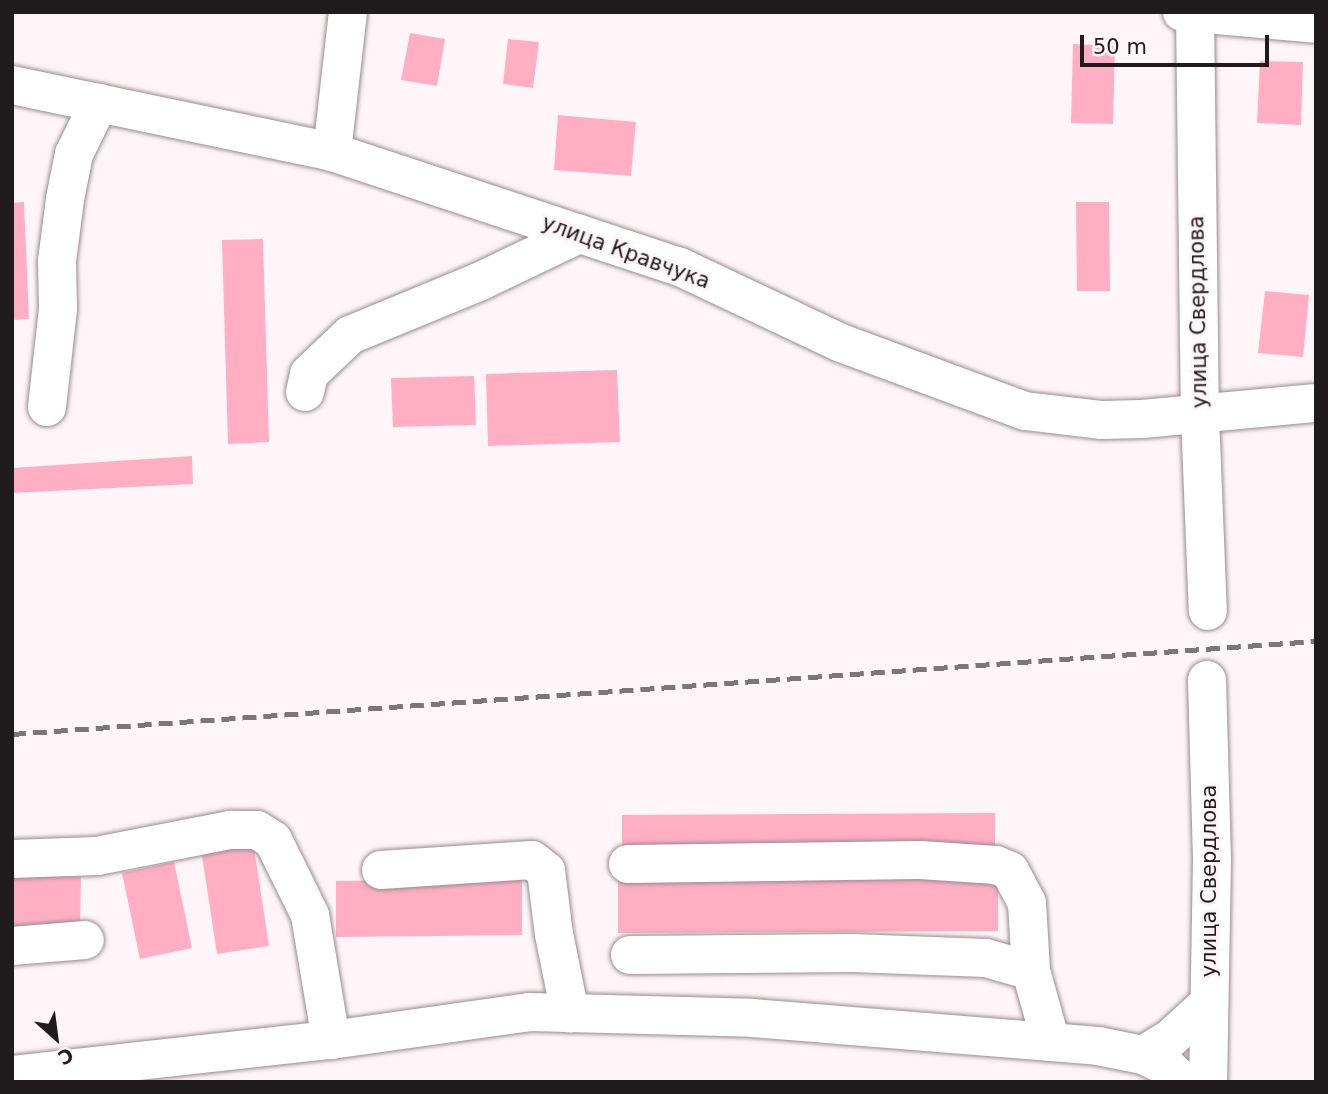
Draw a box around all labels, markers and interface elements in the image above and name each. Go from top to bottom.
scale bar [1083,21,1272,65]
text: 50 m [1093,35,1147,59]
street label: улица Кравчука [538,210,714,294]
street label: улица Свердлова [1184,215,1212,409]
street label: улица Свердлова [1196,785,1222,977]
north arrow [21,1003,91,1073]
text: С [55,1044,77,1070]

